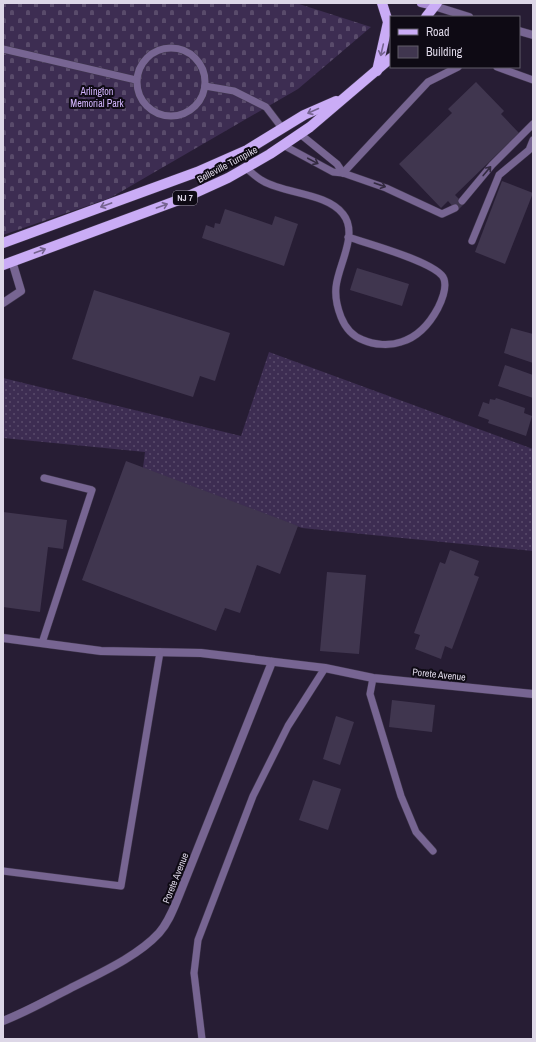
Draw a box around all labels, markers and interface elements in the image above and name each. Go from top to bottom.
legend [390,16,520,68]
text: Road [426,24,450,40]
one-way arrow [378,43,386,56]
text: Building [426,44,463,60]
park label: Arlington Memorial Park [70,85,125,110]
one-way arrow [307,108,319,115]
street label: Belleville Turnpike [195,143,260,186]
one-way arrow [306,158,318,165]
one-way arrow [482,166,491,177]
one-way arrow [373,182,385,190]
road number: NJ 7 [173,191,197,205]
one-way arrow [100,202,112,210]
one-way arrow [155,202,167,210]
one-way arrow [33,247,46,254]
street label: Porete Avenue [412,665,467,684]
street label: Porete Avenue [159,850,192,906]

